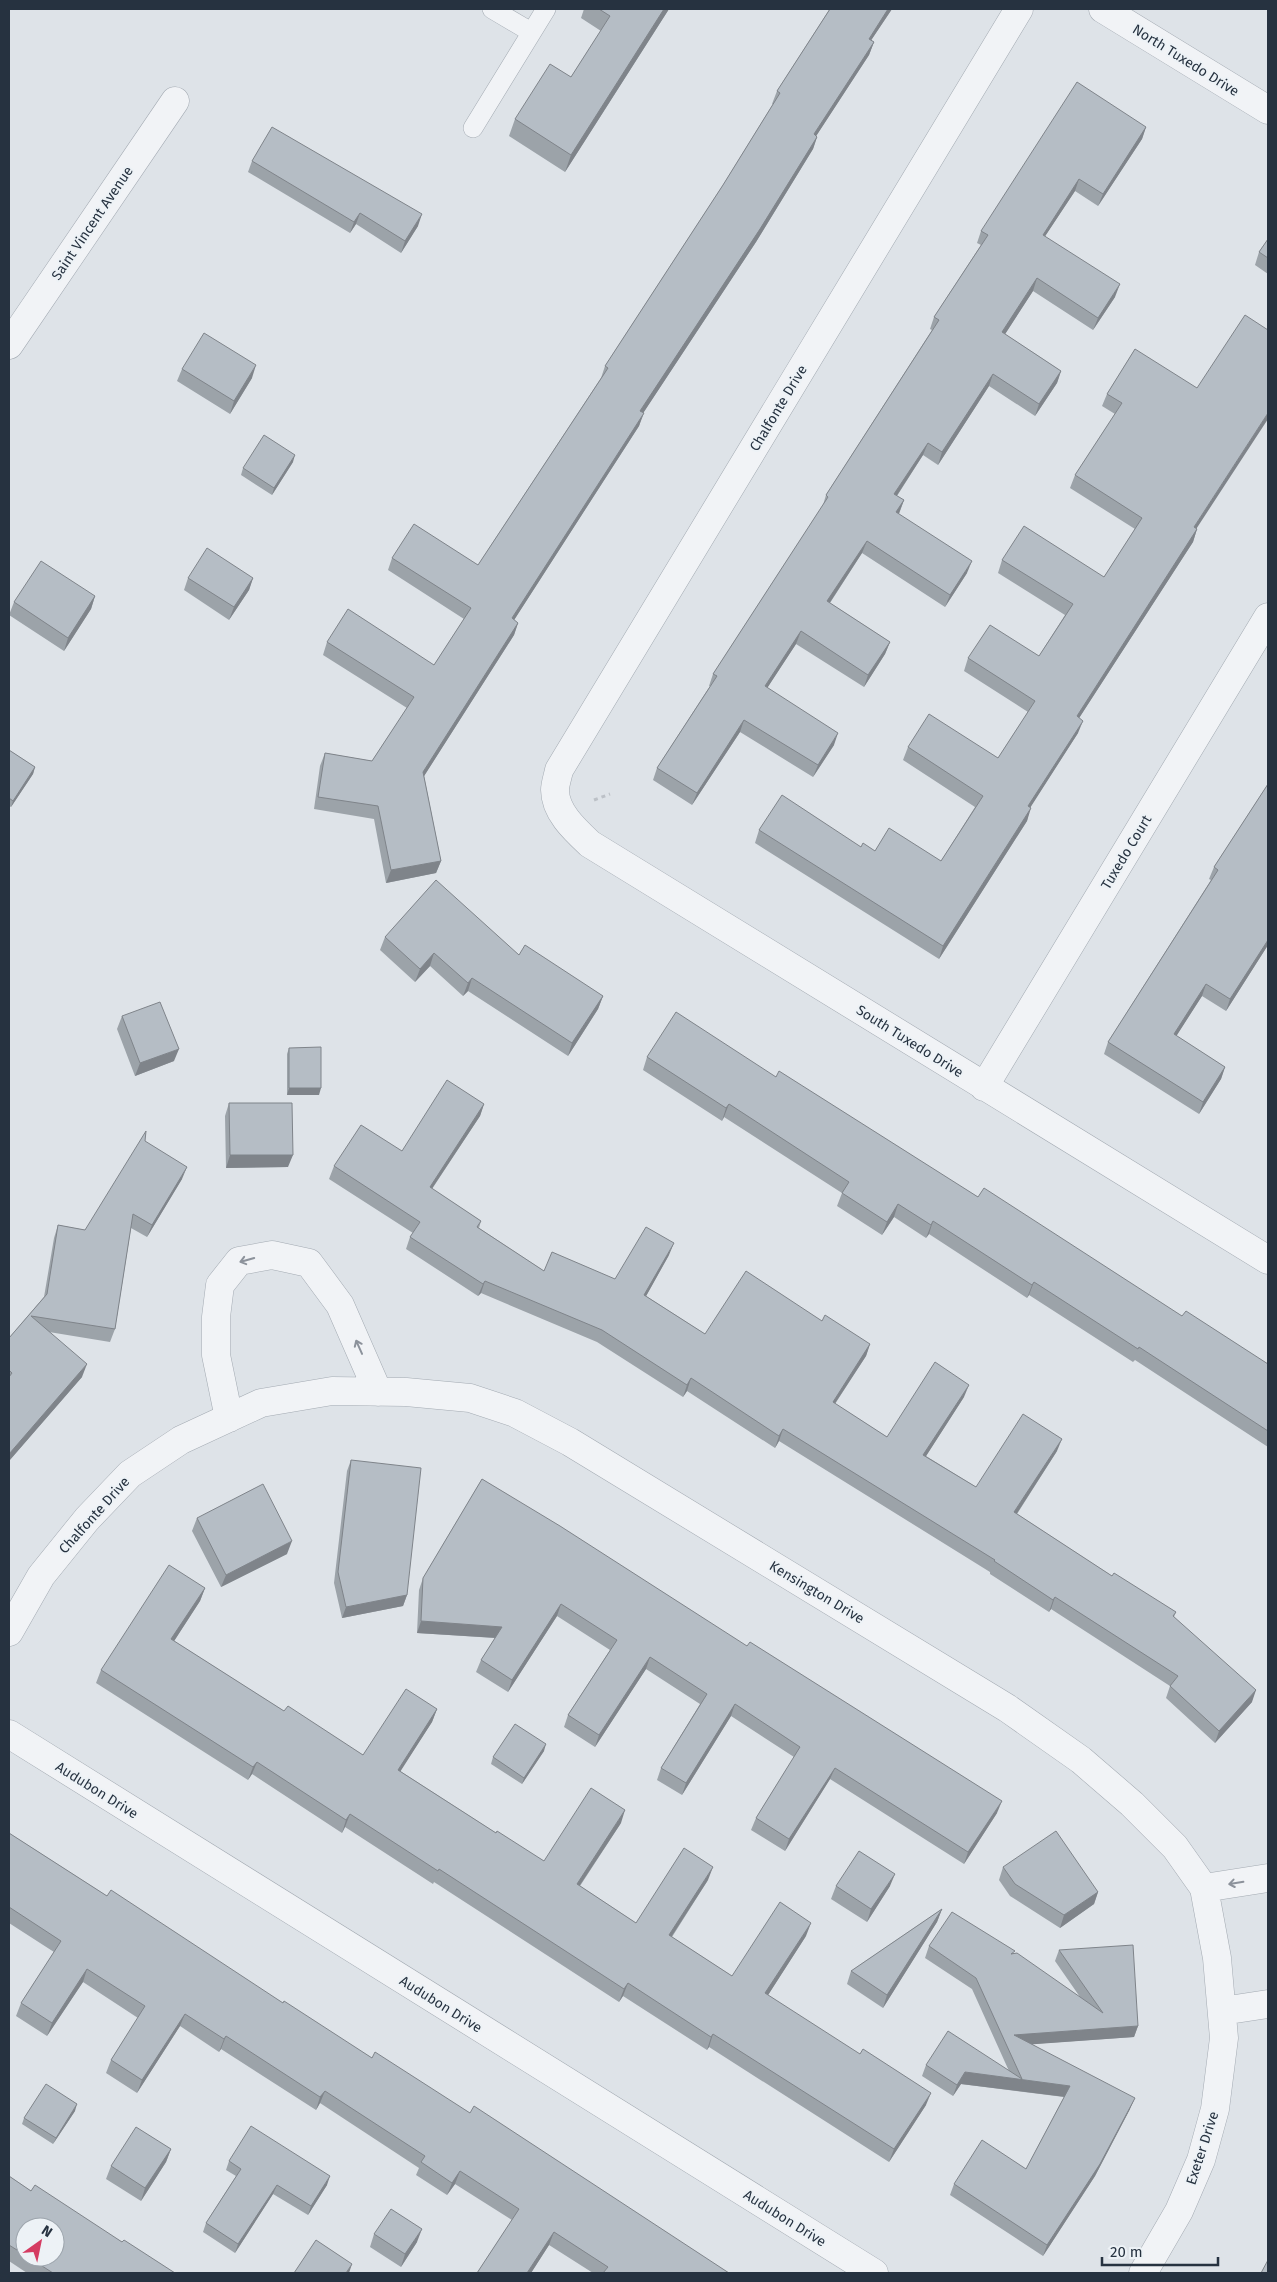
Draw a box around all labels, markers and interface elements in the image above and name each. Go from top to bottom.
street label: North Tuxedo Drive [1129,21,1242,100]
street label: Saint Vincent Avenue [48,163,137,283]
street label: Chalfonte Drive [746,362,811,454]
street label: Tuxedo Court [1098,811,1156,893]
street label: South Tuxedo Drive [853,1002,966,1081]
one-way arrow [239,1256,255,1266]
one-way arrow [353,1340,363,1355]
street label: Chalfonte Drive [55,1473,133,1557]
street label: Kensington Drive [766,1557,867,1627]
street label: Audubon Drive [52,1758,141,1823]
one-way arrow [1229,1878,1245,1888]
street label: Audubon Drive [396,1972,485,2037]
street label: Exeter Drive [1183,2109,1222,2187]
street label: Audubon Drive [740,2186,829,2251]
north arrow [15,2217,65,2267]
text: N [38,2222,55,2241]
scale bar [1102,2234,1218,2266]
text: 20 m [1110,2243,1143,2261]

